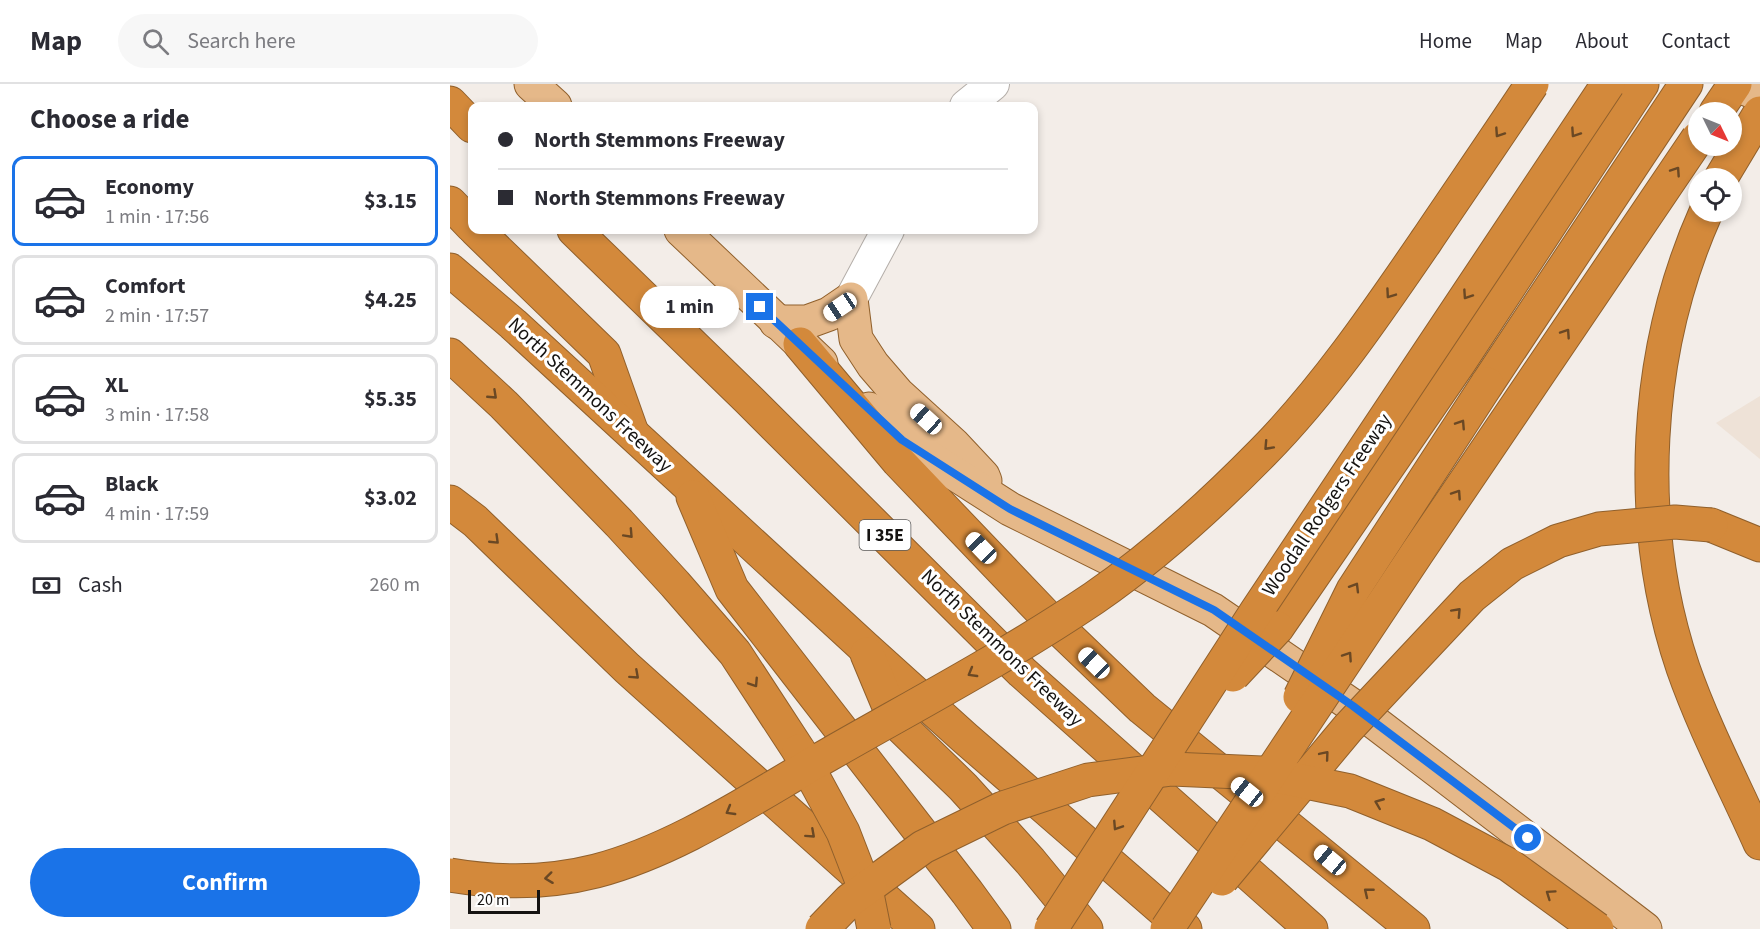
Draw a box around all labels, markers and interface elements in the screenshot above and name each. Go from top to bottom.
search box [118,14,538,68]
text: Map [30,21,82,61]
icon: search [139,25,172,58]
text: Search here [187,25,296,57]
text: Home [1419,26,1472,56]
text: Map [1505,26,1543,56]
text: About [1576,26,1628,56]
text: Contact [1661,26,1730,56]
text: Choose a ride [30,100,190,139]
north arrow [1688,102,1742,156]
map controls [1688,102,1742,222]
text: North Stemmons Freeway [534,124,785,156]
one-way arrow [1495,126,1506,137]
one-way arrow [1572,126,1583,137]
one-way arrow [1669,167,1680,178]
button: locate [1688,168,1742,222]
text: Economy [105,171,194,203]
icon: car [33,174,87,228]
text: North Stemmons Freeway [534,182,785,214]
text: $3.15 [364,185,417,217]
text: 1 min · 17:56 [105,203,209,231]
text: Comfort [105,270,186,302]
icon: car [33,273,87,327]
text: $4.25 [364,284,417,316]
callout: 1 min [640,286,739,328]
one-way arrow [1386,288,1397,299]
one-way arrow [1463,288,1474,299]
car [820,289,860,325]
text: 1 min [665,293,714,321]
route end [746,293,773,320]
text: 2 min · 17:57 [105,302,209,330]
street label: North Stemmons Freeway [501,311,679,479]
one-way arrow [1559,328,1570,339]
text: XL [105,369,129,401]
icon: car [33,372,87,426]
text: $5.35 [364,383,417,415]
one-way arrow [486,388,496,399]
car [907,400,945,438]
text: 3 min · 17:58 [105,401,209,429]
street label: Woodall Rodgers Freeway [1255,408,1399,602]
one-way arrow [1454,419,1465,430]
one-way arrow [1264,440,1275,450]
text: Black [105,468,159,500]
icon: car [33,471,87,525]
text: $3.02 [364,482,417,514]
one-way arrow [1450,490,1461,501]
text: 4 min · 17:59 [105,500,209,528]
road number: I 35E [860,520,910,550]
one-way arrow [622,527,633,538]
car [962,529,1000,567]
one-way arrow [488,533,498,544]
street label: North Stemmons Freeway [915,563,1090,734]
icon: cash [30,569,63,602]
text: Cash [78,569,123,601]
text: 260 m [370,571,420,599]
one-way arrow [1348,583,1359,593]
one-way arrow [1450,608,1461,618]
car [1075,644,1113,682]
one-way arrow [1341,652,1353,662]
one-way arrow [968,666,978,677]
one-way arrow [629,668,639,679]
one-way arrow [747,677,759,687]
one-way arrow [1318,751,1329,762]
car [1227,774,1267,810]
one-way arrow [1374,798,1385,810]
one-way arrow [726,804,736,815]
one-way arrow [1113,820,1125,830]
route start [1514,824,1541,851]
one-way arrow [805,827,815,838]
car [1310,842,1350,878]
button: Confirm [30,848,420,917]
one-way arrow [544,871,553,883]
scale bar [468,887,540,914]
one-way arrow [1364,888,1375,899]
text: 20 m [477,889,509,911]
one-way arrow [1546,890,1557,901]

